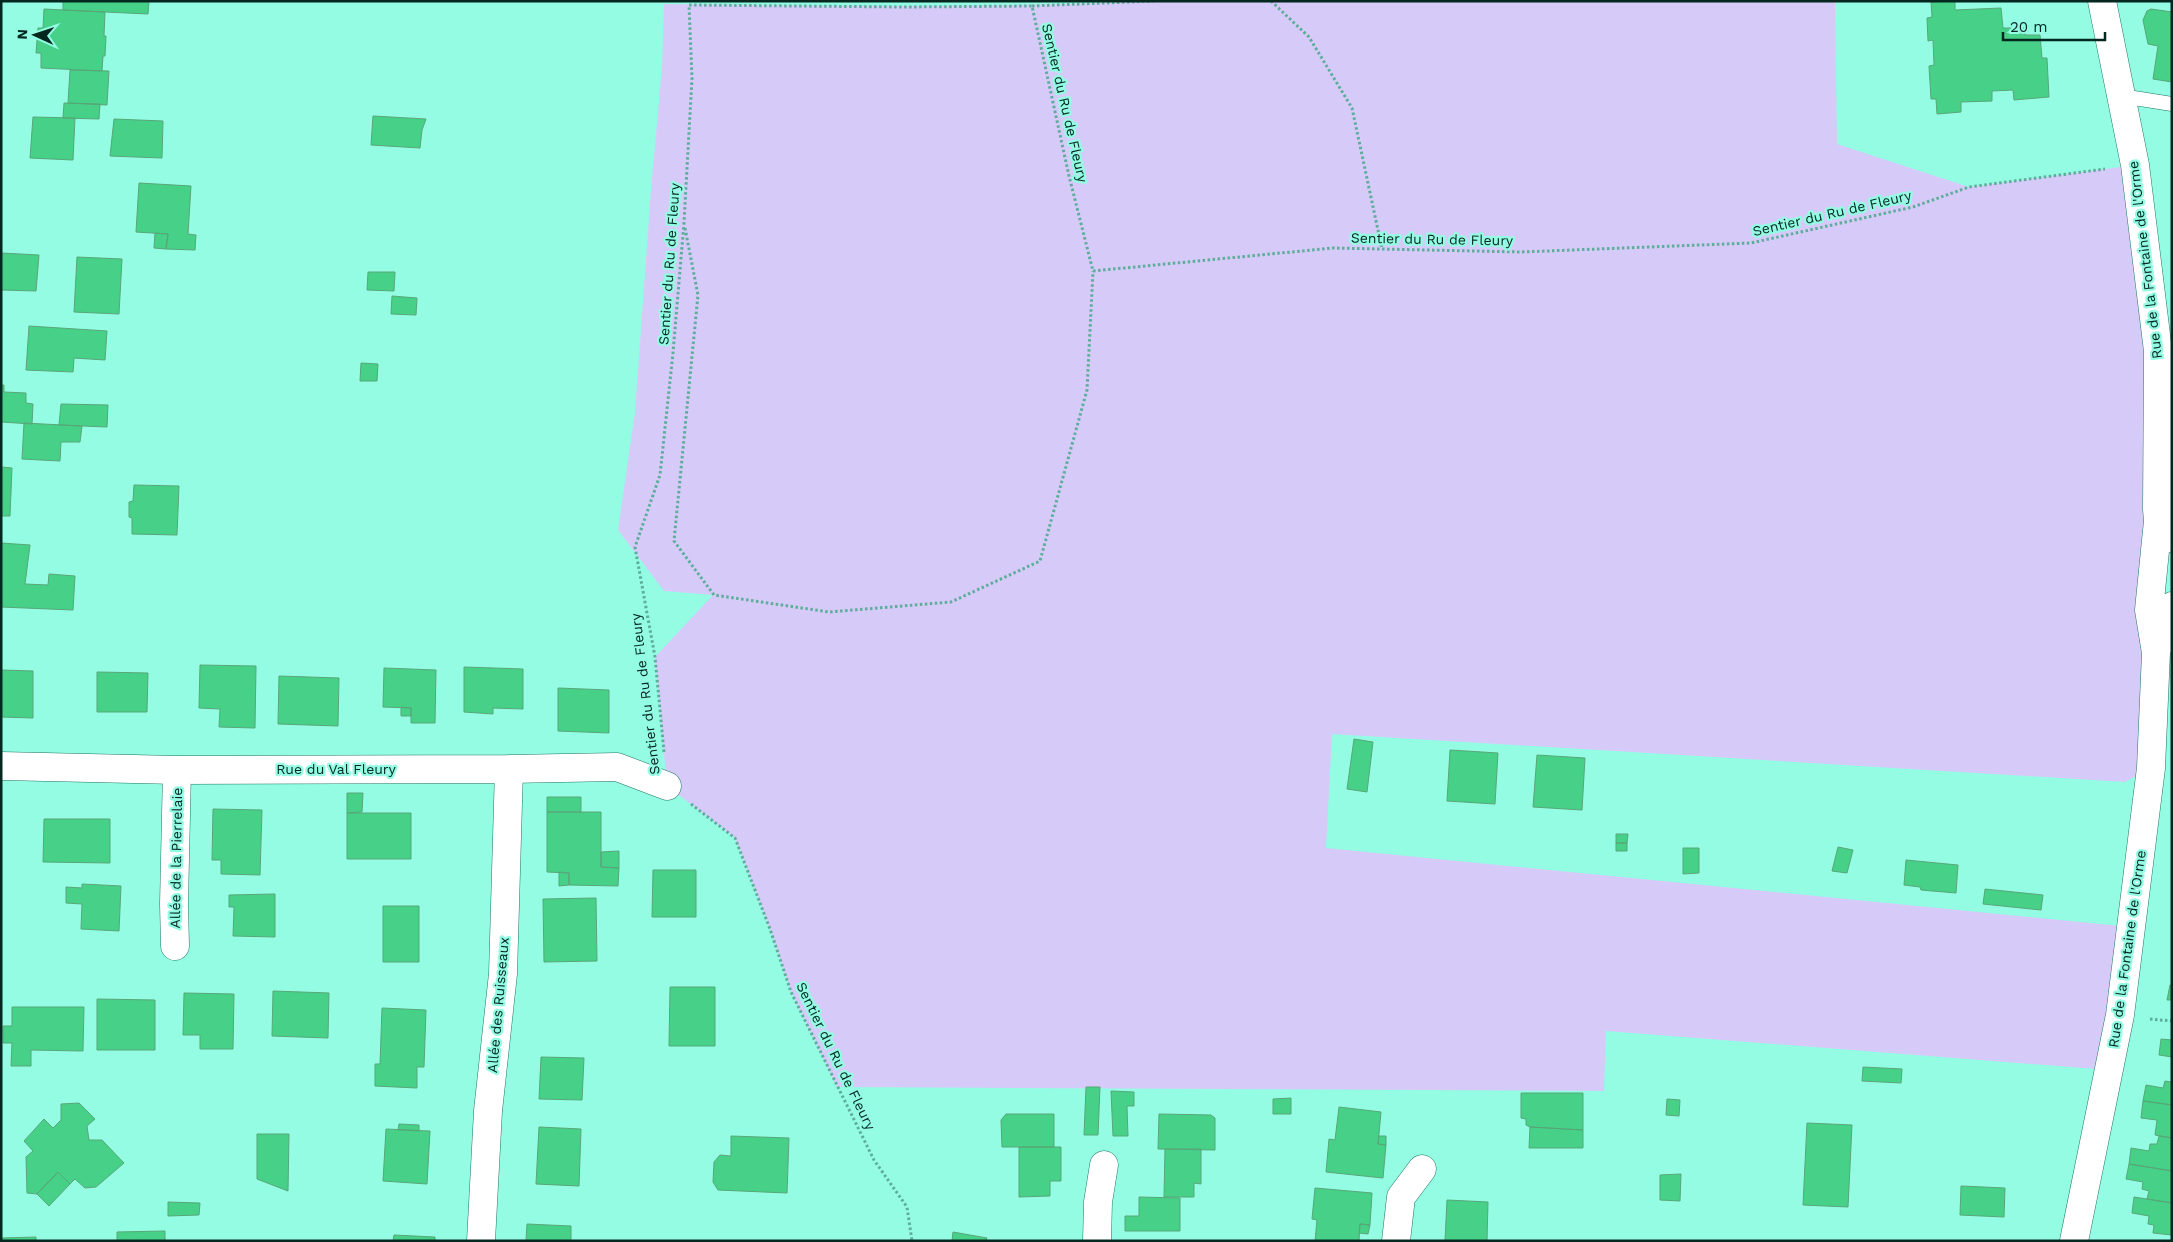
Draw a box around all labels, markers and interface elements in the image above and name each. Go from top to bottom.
north arrow [10,10,60,60]
scale bar [2003,10,2106,42]
text: 20 m [2010,18,2048,36]
street label: Sentier du Ru de Fleury [1039,22,1091,185]
text: N [14,29,30,40]
street label: Rue de la Fontaine de l'Orme [2125,160,2165,360]
street label: Sentier du Ru de Fleury [655,182,683,346]
street label: Sentier du Ru de Fleury [1751,187,1914,239]
street label: Sentier du Ru de Fleury [1351,230,1514,248]
street label: Sentier du Ru de Fleury [627,612,663,776]
street label: Rue du Val Fleury [276,761,397,777]
street label: Allée de la Pierrelaie [167,788,185,928]
street label: Rue de la Fontaine de l'Orme [2105,849,2149,1049]
street label: Allée des Ruisseaux [484,936,512,1074]
street label: Sentier du Ru de Fleury [793,980,879,1133]

